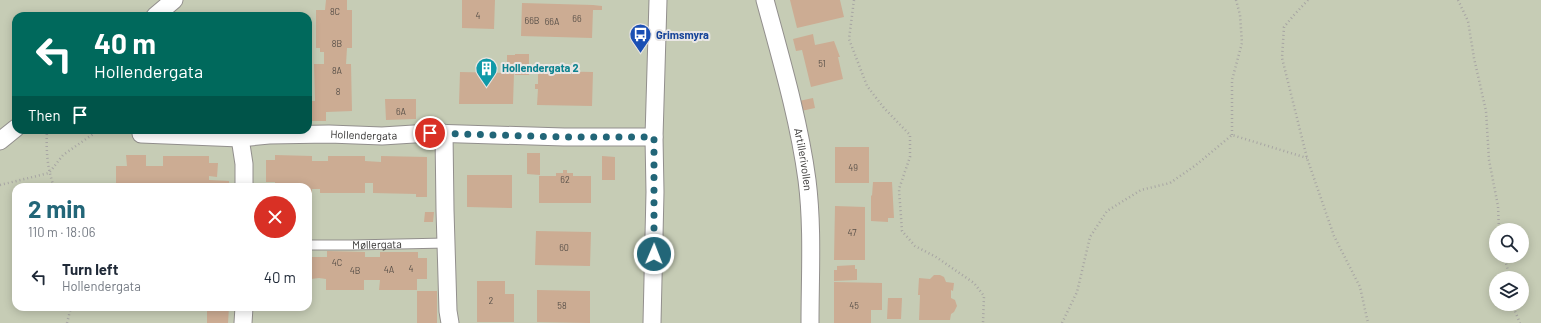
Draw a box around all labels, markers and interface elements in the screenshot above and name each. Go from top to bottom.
house number: 8C [330,6,340,17]
house number: 4 [476,10,481,21]
house number: 66 [572,13,582,24]
house number: 66B [525,15,539,26]
house number: 66A [545,16,560,27]
bus stop icon: Grimsmyra [627,22,653,55]
text: 40 m [94,26,156,60]
icon: left [28,28,80,80]
place label: Grimsmyra [656,28,709,41]
house number: 8B [332,38,342,49]
building icon: Hollendergata 2 [473,55,499,88]
house number: 51 [818,58,826,69]
text: Hollendergata [94,60,203,82]
place label: Hollendergata 2 [502,61,579,74]
house number: 8A [332,65,343,76]
house number: 8 [336,86,341,97]
icon: arrive [69,104,91,126]
text: Then [28,106,61,124]
house number: 6A [396,106,407,117]
pin [413,116,447,150]
icon: arrive [419,122,441,144]
street label: Hollendergata [330,127,398,142]
street label: Artillerivollen [792,127,815,191]
house number: 49 [848,162,858,173]
house number: 62 [560,174,570,185]
text: 2 min [28,194,86,223]
button: close [254,196,296,238]
map controls [1489,223,1529,311]
button: search [1489,223,1529,263]
text: 110 m · 18:06 [28,224,96,240]
house number: 47 [848,227,857,238]
position arrow [633,233,675,275]
street label: Møllergata [352,237,402,251]
house number: 60 [559,242,569,253]
house number: 4C [332,257,342,268]
text: Turn left [62,260,118,278]
house number: 4 [409,263,414,274]
house number: 4A [384,264,395,275]
house number: 4B [350,265,360,276]
icon: left [28,266,50,288]
text: 40 m [264,268,296,286]
button: layers [1489,271,1529,311]
text: Hollendergata [62,278,141,294]
house number: 2 [489,295,494,306]
house number: 58 [557,300,567,311]
house number: 45 [849,300,859,311]

